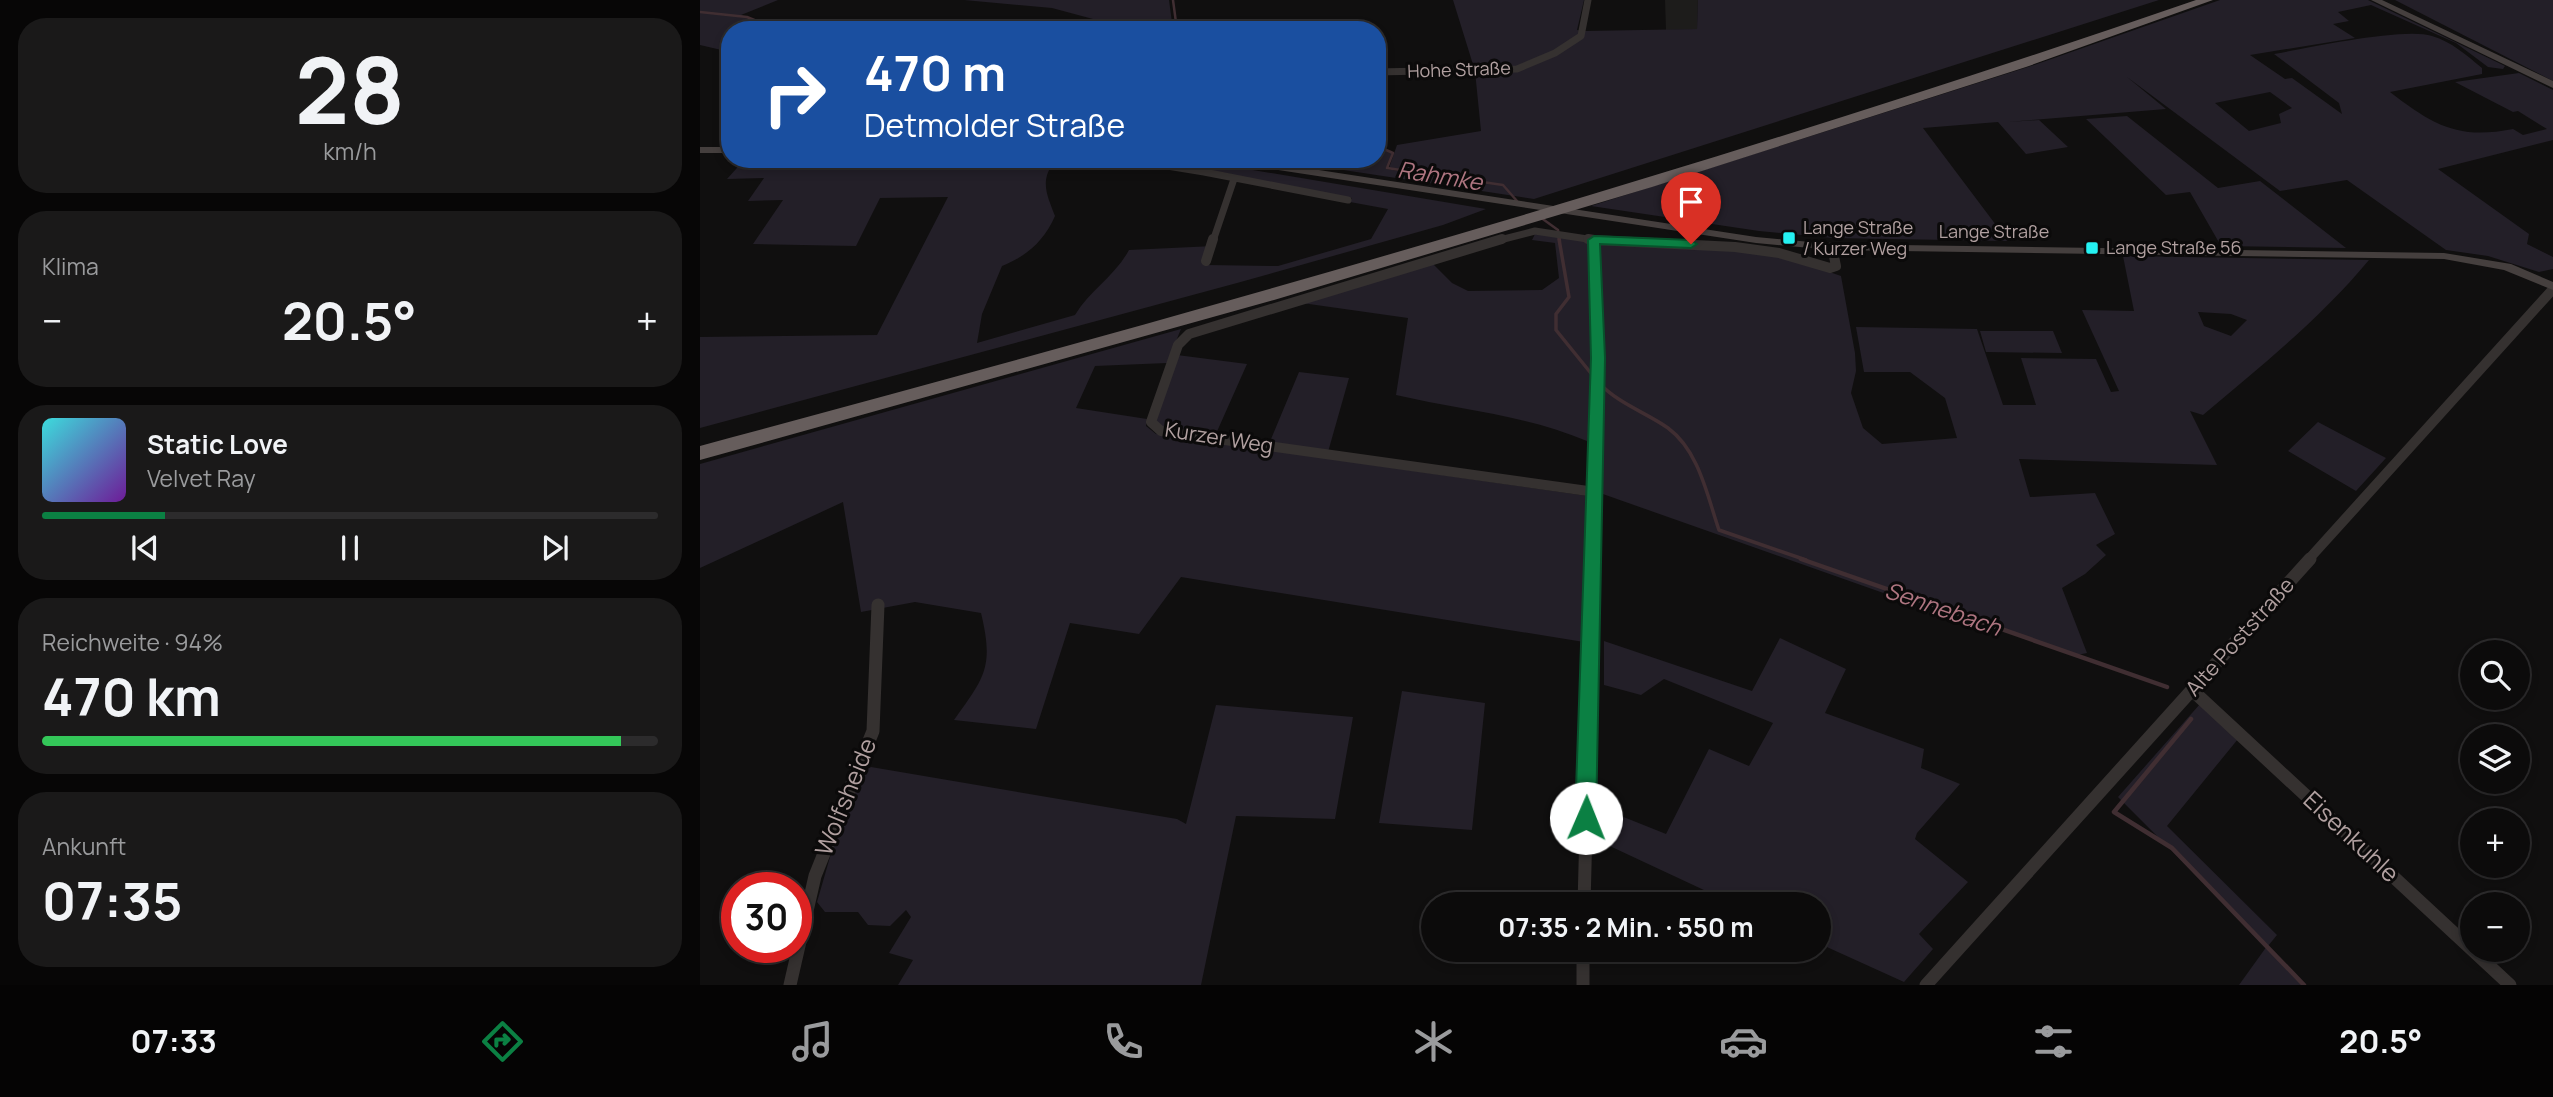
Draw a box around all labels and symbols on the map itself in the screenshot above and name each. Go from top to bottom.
street label: Hohe Straße [1407,55,1511,83]
water label: Rahmke [1396,153,1486,198]
pin [1661,172,1721,244]
place label: Lange Straße / Kurzer Weg [1803,215,1913,260]
street label: Lange Straße [1939,219,2049,243]
marker: Lange Straße / Kurzer Weg [1781,230,1797,246]
place label: Lange Straße 56 [2106,235,2242,259]
marker: Lange Straße 56 [2084,240,2100,256]
street label: Kurzer Weg [1163,415,1275,459]
street label: Alte Poststraße [2179,571,2300,701]
water label: Sennebach [1881,573,2007,643]
street label: Wolfsheide [806,733,883,860]
position arrow [1549,781,1623,855]
street label: Eisenkuhle [2297,783,2407,889]
speed limit sign: 30 [721,872,812,963]

